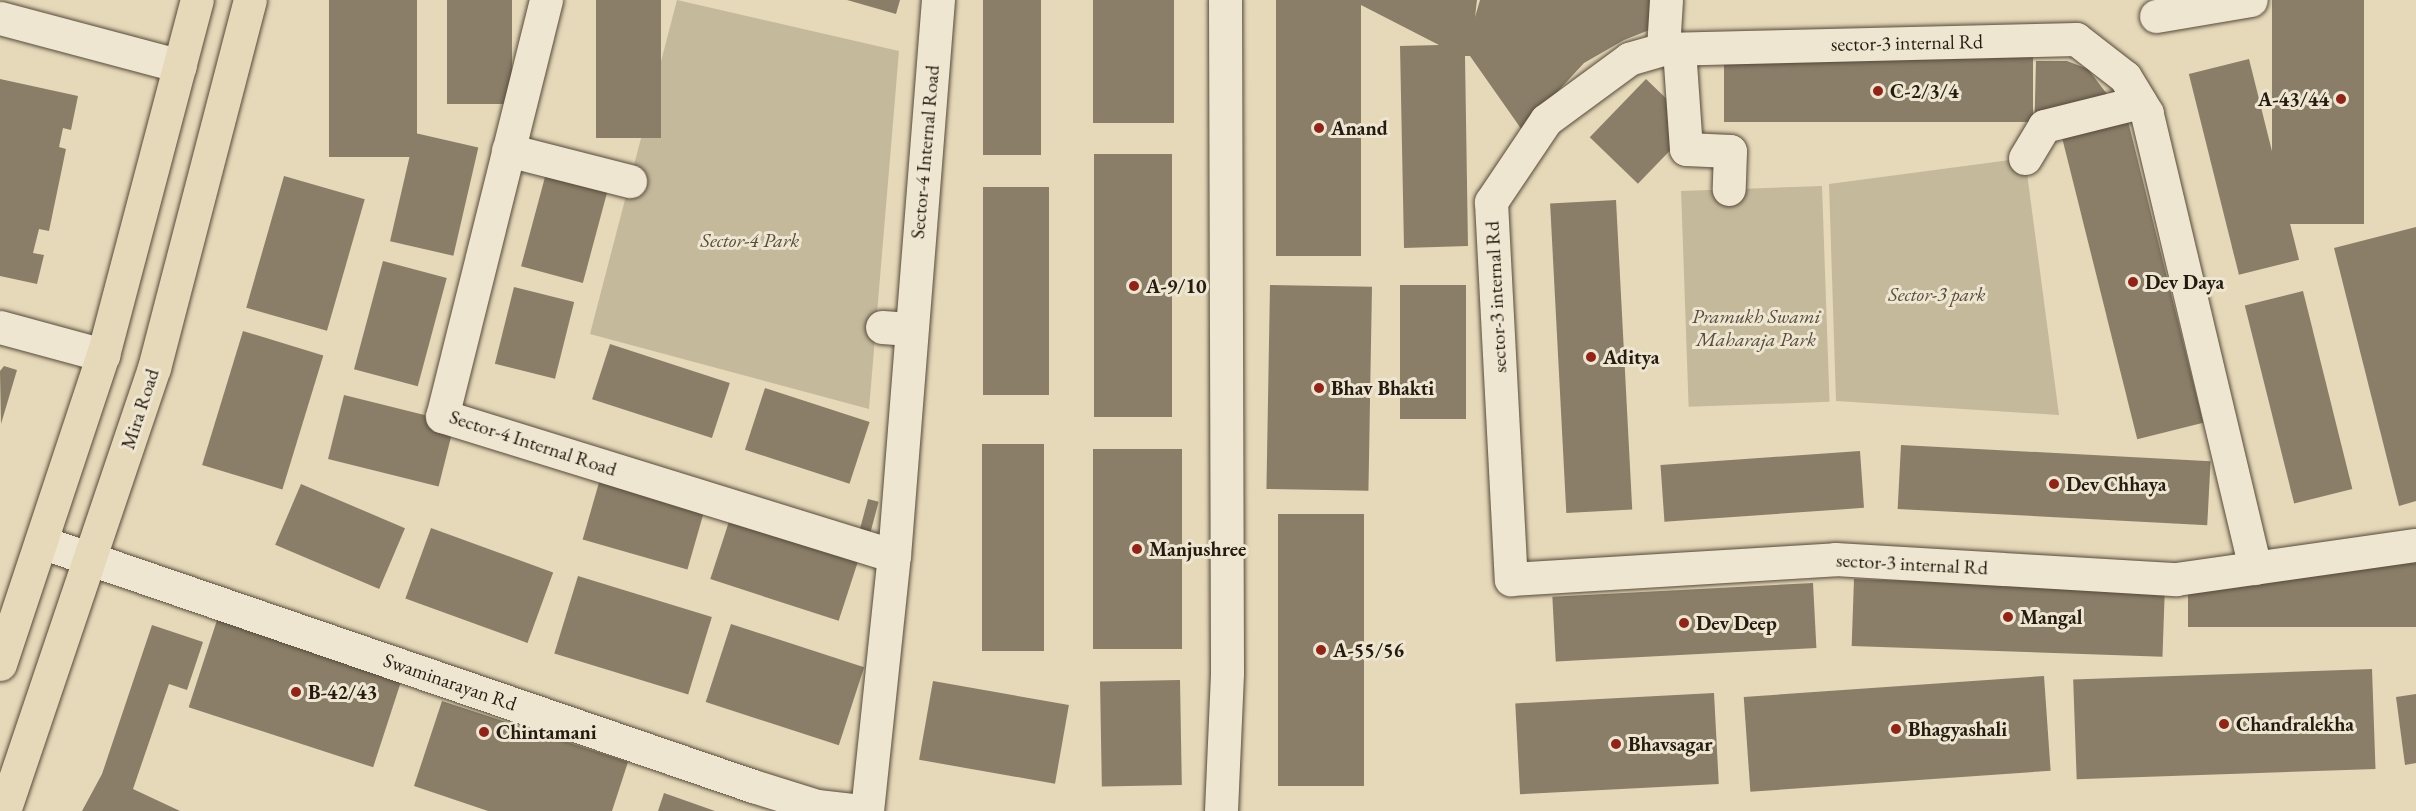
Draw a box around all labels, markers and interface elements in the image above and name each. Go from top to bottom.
street label: sector-3 internal Rd [1831,30,1983,56]
street label: Sector-4 Internal Road [905,64,945,240]
place label: C-2/3/4 [1890,79,1958,103]
marker: C-2/3/4 [1871,84,1885,98]
place label: A-43/44 [2258,87,2329,111]
marker: A-43/44 [2334,92,2348,106]
place label: Anand [1331,116,1388,140]
marker: Anand [1312,121,1326,135]
street label: sector-3 internal Rd [1480,220,1512,374]
park label: Sector-4 Park [701,228,799,252]
place label: Dev Daya [2145,270,2224,294]
place label: A-9/10 [1146,274,1207,298]
marker: Dev Daya [2126,275,2140,289]
marker: A-9/10 [1127,279,1141,293]
park label: Sector-3 park [1888,282,1986,306]
park label: Pramukh Swami Maharaja Park [1692,305,1820,352]
place label: Aditya [1603,345,1659,369]
marker: Aditya [1584,350,1598,364]
street label: Mira Road [116,366,164,452]
place label: Bhav Bhakti [1331,376,1434,400]
marker: Bhav Bhakti [1312,381,1326,395]
street label: Sector-4 Internal Road [446,405,620,481]
place label: Dev Chhaya [2066,472,2167,496]
marker: Dev Chhaya [2047,477,2061,491]
place label: Manjushree [1149,537,1246,561]
marker: Manjushree [1130,542,1144,556]
street label: sector-3 internal Rd [1835,548,1989,580]
place label: Mangal [2020,605,2082,629]
marker: Mangal [2001,610,2015,624]
place label: Dev Deep [1696,611,1777,635]
marker: Dev Deep [1677,616,1691,630]
place label: A-55/56 [1333,638,1404,662]
marker: A-55/56 [1314,643,1328,657]
street label: Swaminarayan Rd [380,648,520,716]
place label: B-42/43 [308,680,377,704]
marker: B-42/43 [289,685,303,699]
place label: Chandralekha [2236,712,2354,736]
place label: Bhagyashali [1908,717,2007,741]
marker: Chandralekha [2217,717,2231,731]
place label: Chintamani [496,720,597,744]
marker: Bhagyashali [1889,722,1903,736]
marker: Chintamani [477,725,491,739]
place label: Bhavsagar [1628,732,1712,756]
marker: Bhavsagar [1609,737,1623,751]

